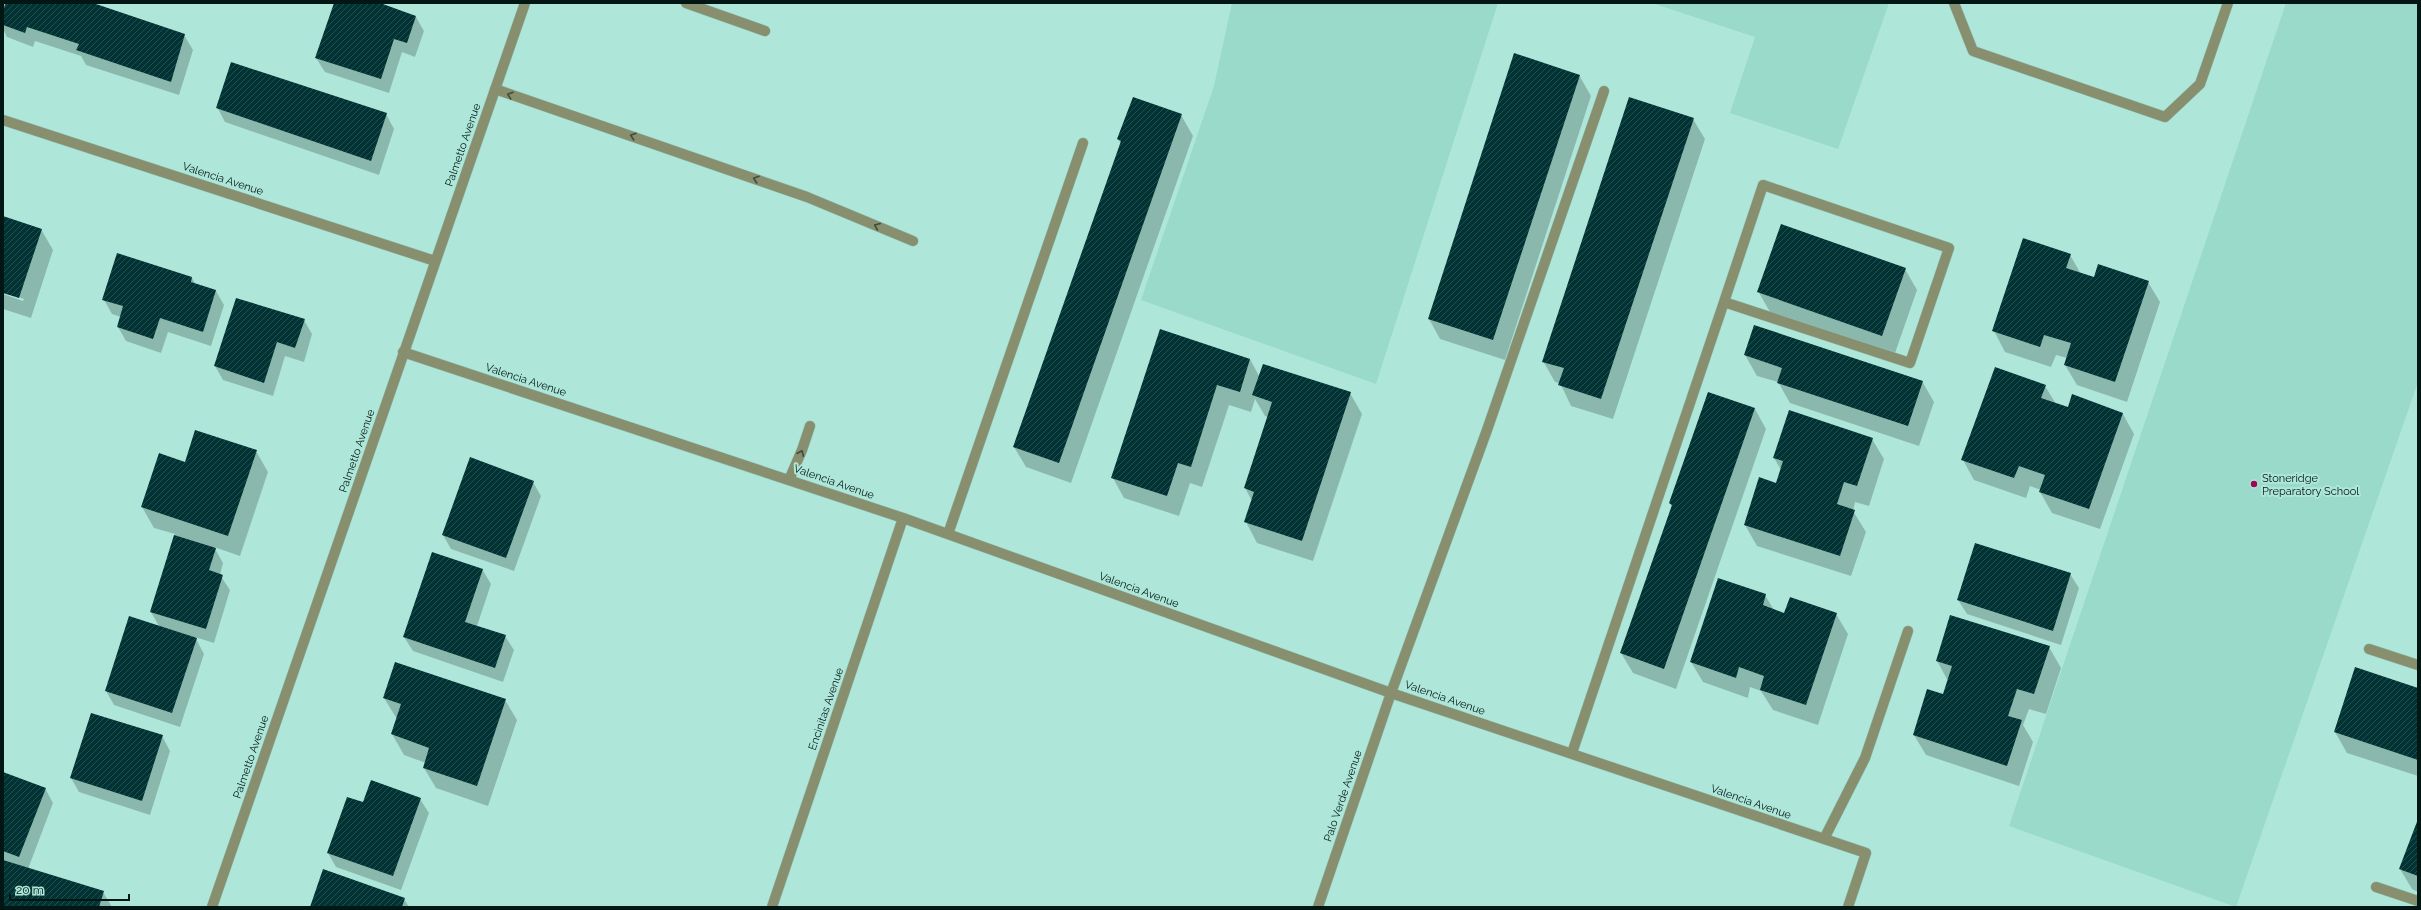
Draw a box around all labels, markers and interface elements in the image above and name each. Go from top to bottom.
one-way arrow [506,91,513,99]
street label: Palmetto Avenue [443,101,484,188]
one-way arrow [629,133,636,141]
street label: Valencia Avenue [181,160,266,198]
one-way arrow [752,175,759,184]
one-way arrow [873,223,881,231]
street label: Valencia Avenue [484,361,569,399]
street label: Palmetto Avenue [337,407,378,494]
one-way arrow [796,450,804,457]
street label: Valencia Avenue [792,462,876,502]
place label: Stoneridge Preparatory School [2262,472,2359,498]
marker: Stoneridge Preparatory School [2249,479,2259,489]
street label: Valencia Avenue [1097,569,1181,611]
street label: Encinitas Avenue [806,666,846,752]
street label: Valencia Avenue [1403,678,1487,718]
street label: Palmetto Avenue [231,713,272,800]
street label: Palo Verde Avenue [1321,748,1365,844]
street label: Valencia Avenue [1709,782,1793,822]
scale bar [10,876,129,902]
text: 20 m [16,883,44,897]

